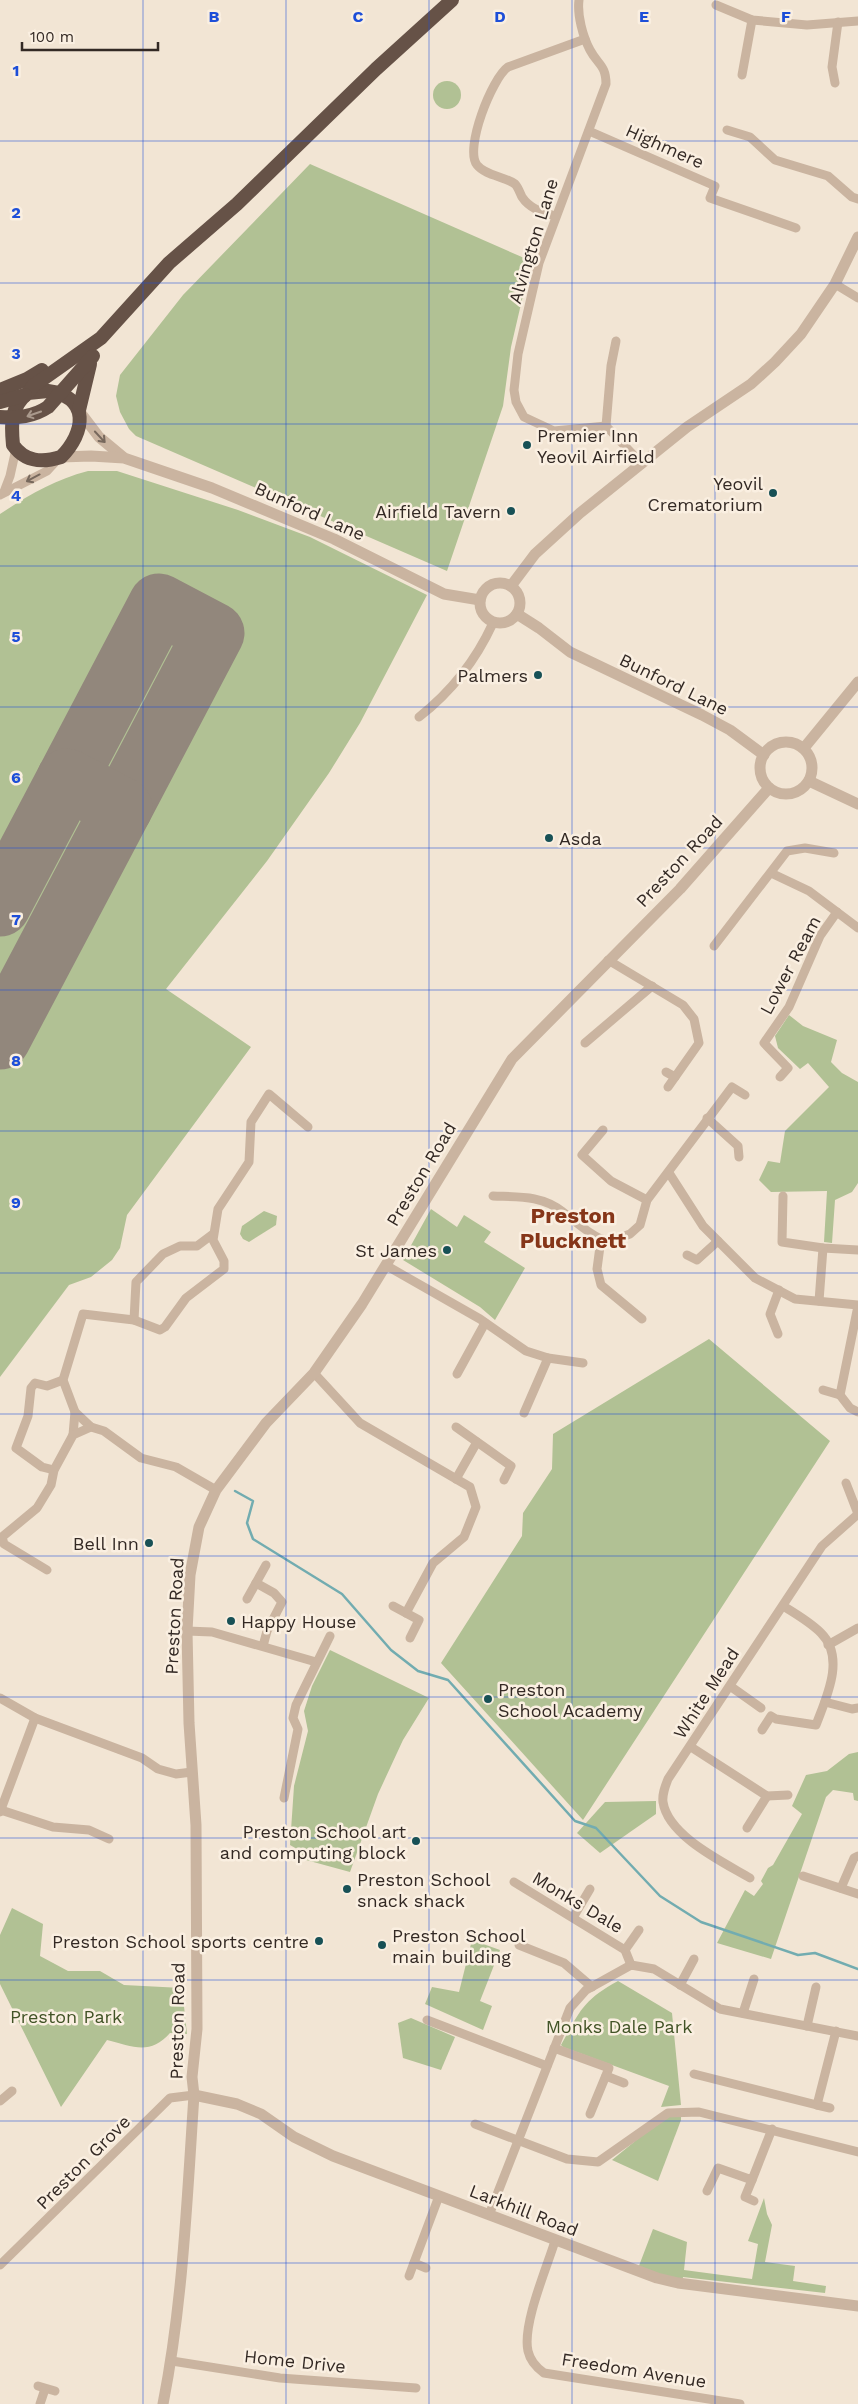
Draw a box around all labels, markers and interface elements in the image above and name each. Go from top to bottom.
text: B [209,7,220,26]
text: C [353,7,364,26]
text: D [494,7,506,26]
text: E [639,7,649,26]
text: F [781,7,791,26]
scale bar [22,20,159,52]
text: 100 m [30,28,74,46]
text: 1 [13,61,19,80]
street label: Highmere [622,119,708,173]
street label: Alvington Lane [504,176,562,306]
text: 2 [11,203,21,222]
text: 3 [11,344,21,363]
one-way arrow [27,410,42,419]
place label: Premier Inn Yeovil Airfield [537,425,655,467]
one-way arrow [94,431,105,444]
marker: Premier Inn Yeovil Airfield [521,439,533,451]
one-way arrow [26,473,41,483]
place label: Yeovil Crematorium [647,473,763,515]
street label: Bunford Lane [252,477,368,545]
text: 4 [11,486,21,505]
marker: Yeovil Crematorium [767,487,779,499]
place label: Airfield Tavern [375,501,501,522]
marker: Airfield Tavern [505,505,517,517]
text: 5 [11,627,21,646]
street label: Bunford Lane [616,649,732,719]
place label: Palmers [457,665,528,686]
marker: Palmers [532,669,544,681]
text: 6 [11,768,21,787]
street label: Preston Road [631,811,727,911]
place label: Asda [559,828,602,849]
marker: Asda [543,832,555,844]
text: 7 [11,910,21,929]
street label: Lower Ream [755,912,825,1018]
text: 8 [11,1051,21,1070]
street label: Preston Road [382,1118,460,1230]
text: 9 [11,1193,21,1212]
district label: Preston Plucknett [520,1203,627,1253]
place label: St James [355,1240,437,1261]
marker: St James [441,1244,453,1256]
place label: Bell Inn [73,1533,139,1554]
marker: Bell Inn [143,1537,155,1549]
street label: Preston Road [160,1557,188,1675]
place label: Happy House [241,1611,356,1632]
marker: Happy House [225,1615,237,1627]
street label: White Mead [669,1644,743,1742]
place label: Preston School Academy [498,1679,643,1721]
marker: Preston School Academy [482,1693,494,1705]
place label: Preston School art and computing block [220,1821,406,1863]
marker: Preston School art and computing block [410,1835,422,1847]
street label: Monks Dale [529,1867,627,1937]
place label: Preston School snack shack [357,1869,491,1911]
marker: Preston School snack shack [341,1883,353,1895]
place label: Preston School main building [392,1925,526,1967]
place label: Preston School sports centre [52,1931,309,1952]
marker: Preston School sports centre [313,1935,325,1947]
marker: Preston School main building [376,1939,388,1951]
street label: Preston Road [165,1962,189,2080]
park label: Preston Park [10,2006,122,2027]
park label: Monks Dale Park [546,2016,692,2037]
street label: Preston Grove [32,2111,134,2213]
street label: Larkhill Road [467,2180,581,2240]
street label: Home Drive [243,2345,347,2377]
street label: Freedom Avenue [560,2348,708,2392]

